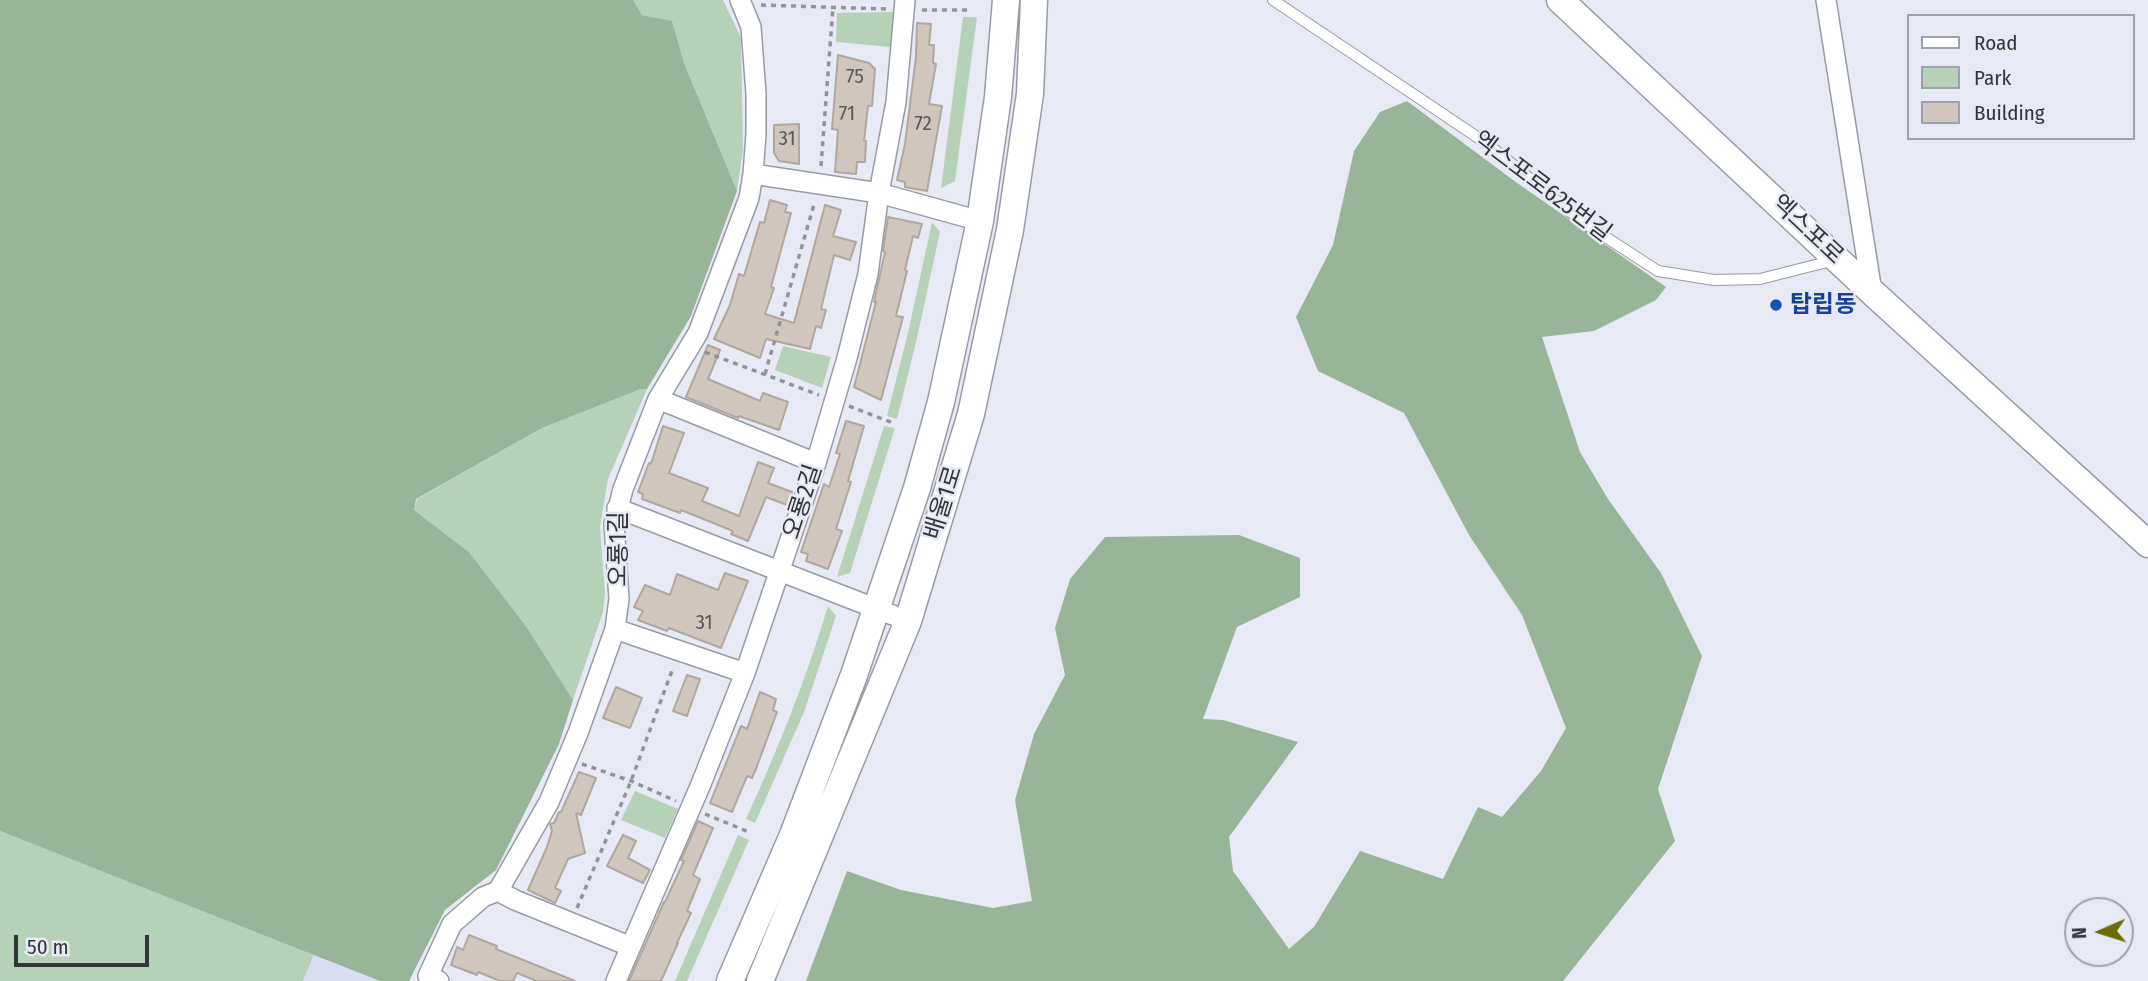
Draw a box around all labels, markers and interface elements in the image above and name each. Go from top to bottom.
legend [1906,14,2134,140]
text: Road [1974,30,2018,56]
house number: 75 [846,64,864,90]
text: Park [1974,65,2011,91]
text: Building [1974,100,2045,126]
house number: 71 [839,101,855,127]
house number: 72 [914,111,932,137]
house number: 31 [778,126,796,152]
street label: 엑스포로625번길 [1467,126,1617,248]
street label: 엑스포로 [1765,189,1849,271]
place label: 탑립동 [1790,291,1856,319]
marker: 탑립동 [1768,297,1784,313]
street label: 오룡2길 [777,461,829,543]
street label: 배울1로 [919,463,969,543]
street label: 오룡1길 [605,511,633,587]
house number: 31 [695,610,713,636]
north arrow [2064,897,2134,967]
scale bar [18,922,152,966]
text: N [2068,927,2091,939]
text: 50 m [27,934,69,960]

